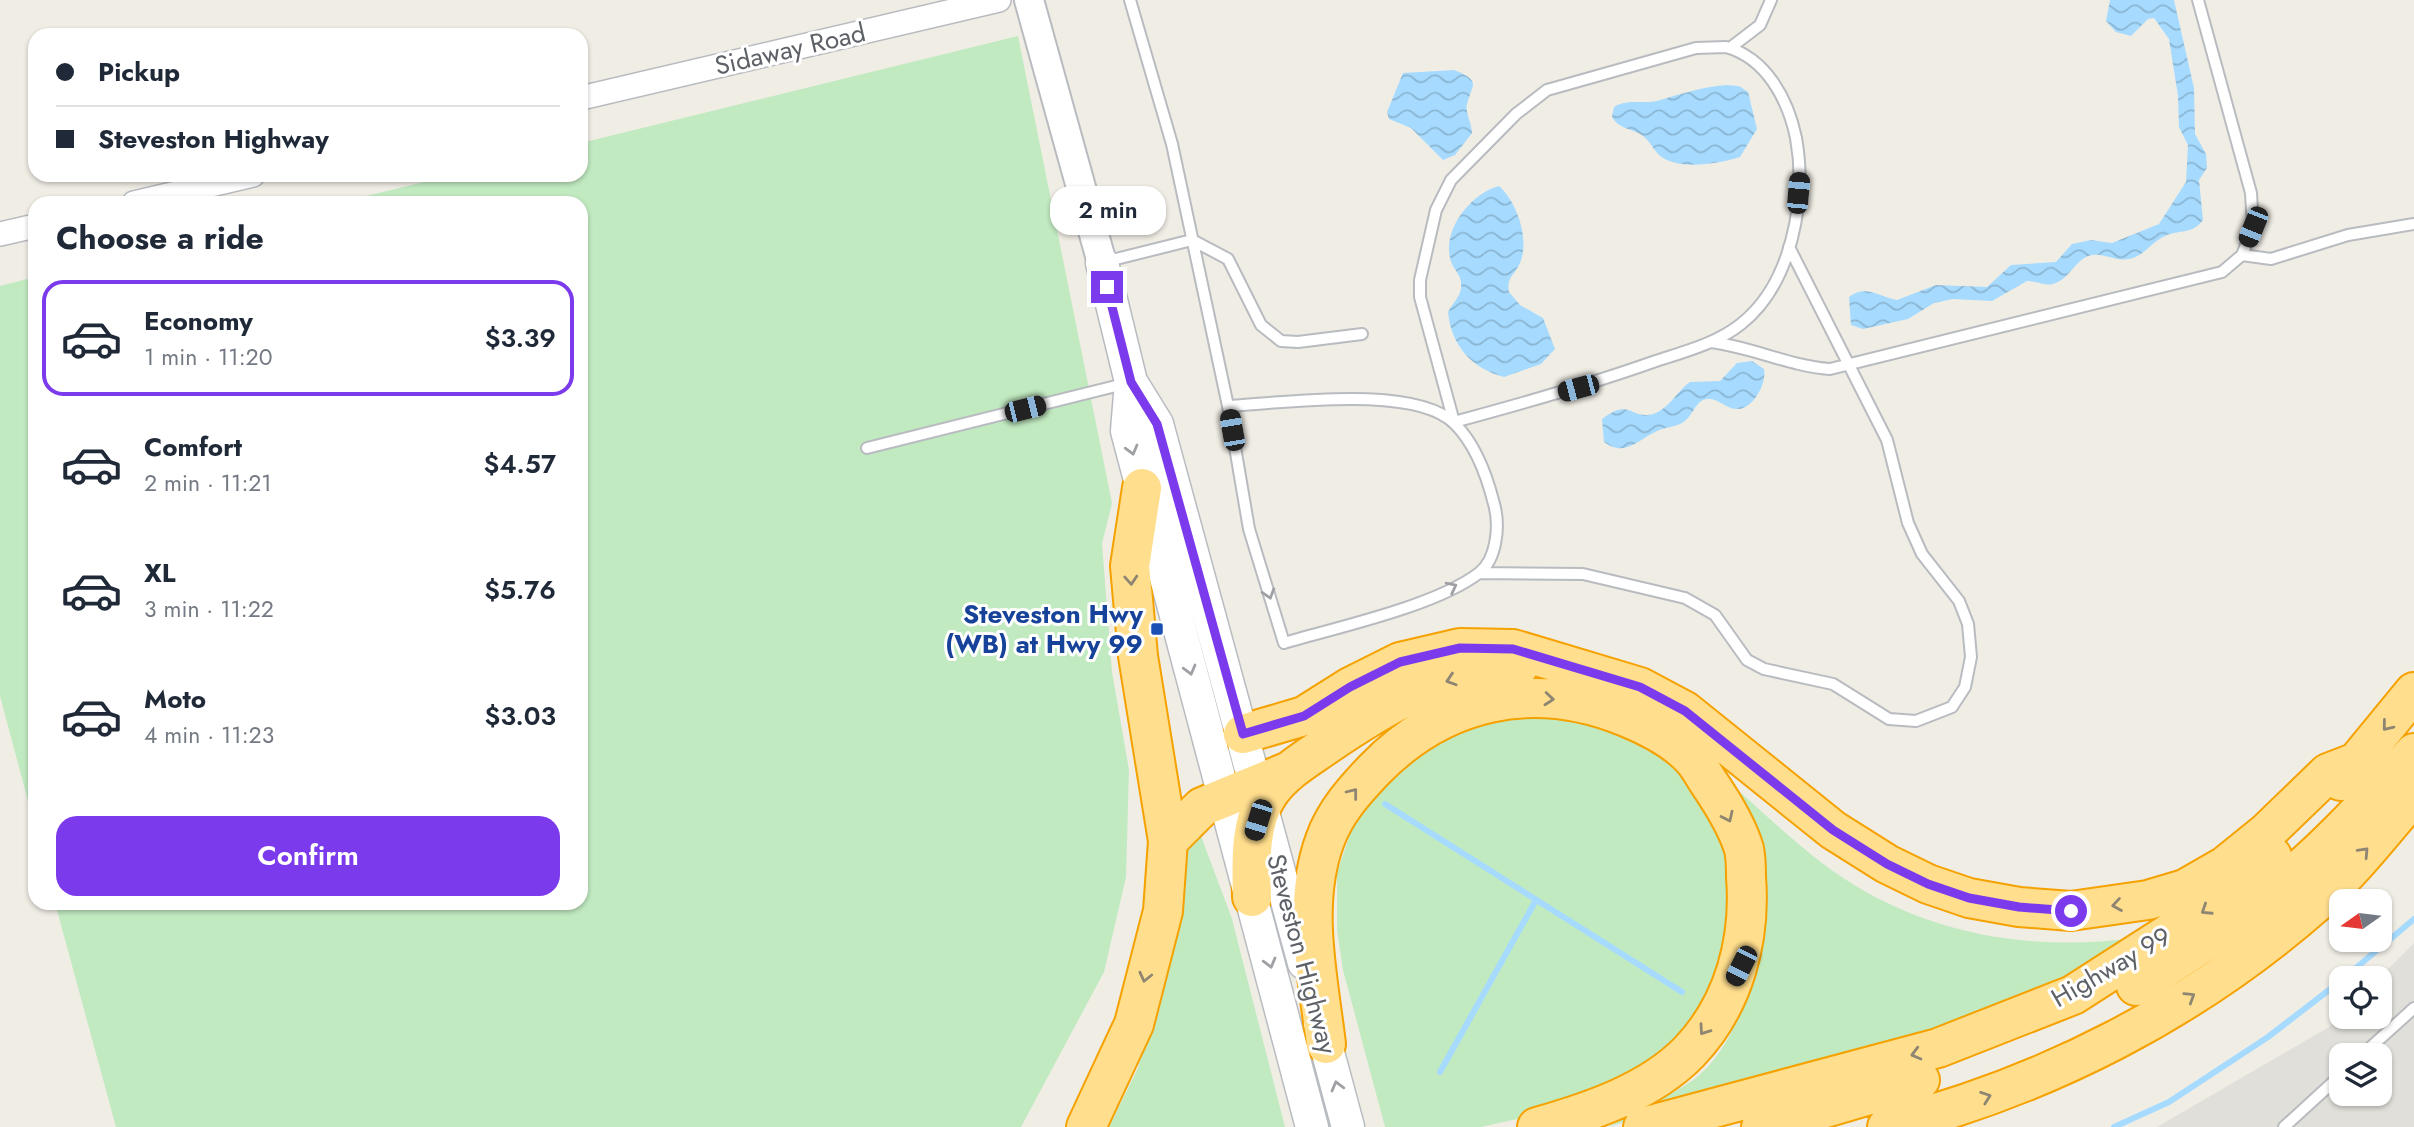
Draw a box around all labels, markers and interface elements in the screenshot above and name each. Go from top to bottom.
street label: Sidaway Road [711,13,869,85]
text: Pickup [98,53,180,91]
text: Steveston Highway [98,120,329,158]
car [1786,171,1811,215]
callout: 2 min [1049,186,1165,234]
text: 2 min [1078,193,1138,227]
car [2236,204,2271,250]
text: Choose a ride [56,215,264,261]
route end [1091,271,1123,303]
text: Economy [144,302,253,340]
icon: car [60,307,123,370]
text: $3.39 [485,319,556,357]
text: 1 min · 11:20 [144,340,272,374]
car [1555,372,1602,404]
car [1003,394,1048,424]
car [1219,407,1246,453]
text: Comfort [144,428,242,466]
icon: car [60,433,123,496]
one-way arrow [1124,444,1138,456]
text: $4.57 [484,445,556,483]
text: 2 min · 11:21 [144,466,272,500]
text: XL [144,554,176,592]
icon: car [60,559,123,622]
text: $5.76 [484,571,556,609]
one-way arrow [1123,575,1138,586]
one-way arrow [1445,582,1457,595]
one-way arrow [1261,588,1276,600]
text: 3 min · 11:22 [144,592,274,626]
place label: Steveston Hwy (WB) at Hwy 99 [945,595,1143,663]
marker: Steveston Hwy (WB) at Hwy 99 [1149,621,1165,637]
one-way arrow [1182,664,1197,676]
one-way arrow [1445,672,1457,686]
text: Moto [144,680,206,718]
icon: car [60,685,123,748]
one-way arrow [1544,691,1555,706]
text: $3.03 [485,697,556,735]
text: 4 min · 11:23 [144,718,274,752]
one-way arrow [2382,719,2395,731]
one-way arrow [1344,788,1357,801]
car [1242,797,1275,843]
one-way arrow [1720,810,1734,822]
button: Confirm [56,816,560,896]
one-way arrow [2356,847,2368,860]
street label: Steveston Highway [1257,850,1347,1059]
north arrow [2329,889,2392,952]
map controls [2329,889,2392,1106]
route start [2055,895,2087,927]
one-way arrow [2111,897,2123,912]
one-way arrow [2200,902,2213,915]
street label: Highway 99 [2044,917,2178,1017]
car [1723,943,1760,989]
one-way arrow [1262,957,1276,969]
button: locate [2329,966,2392,1029]
one-way arrow [1138,971,1153,983]
one-way arrow [2183,992,2196,1005]
one-way arrow [1700,1022,1712,1035]
button: layers [2329,1043,2392,1106]
one-way arrow [1910,1046,1922,1061]
one-way arrow [1331,1080,1345,1092]
one-way arrow [1980,1091,1992,1105]

